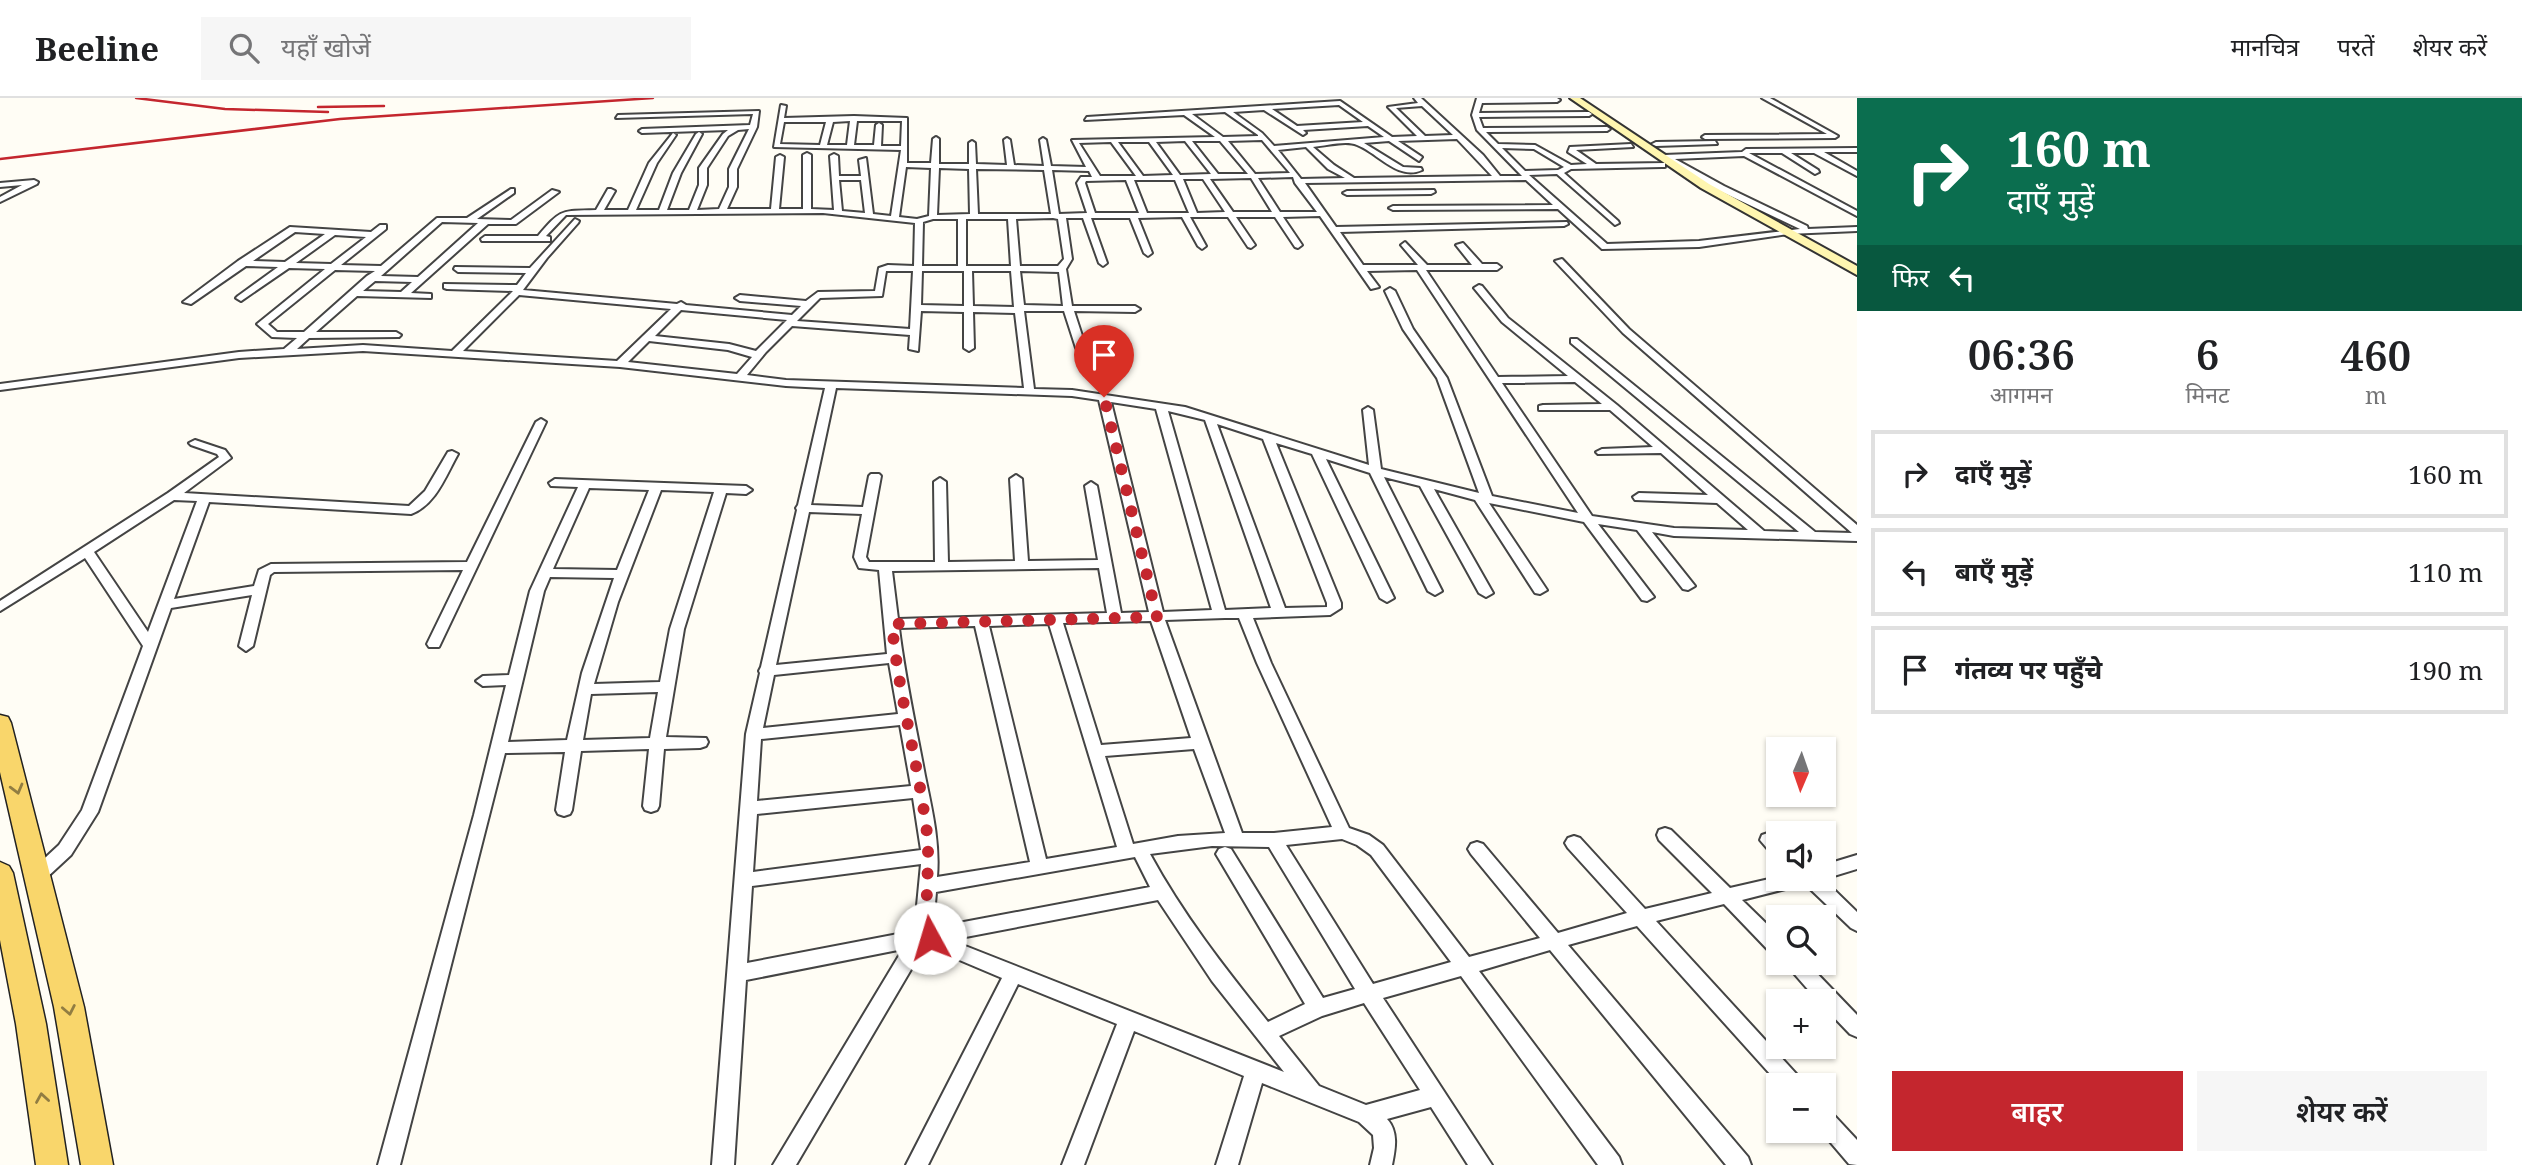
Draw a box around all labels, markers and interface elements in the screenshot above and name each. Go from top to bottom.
search box [201,17,691,80]
text: Beeline [35,26,159,71]
icon: search [225,29,263,67]
text: यहाँ खोजें [281,29,371,65]
text: मानचित्र [2231,30,2299,63]
text: परतें [2337,30,2374,63]
text: शेयर करें [2412,30,2487,63]
text: 160 m [2007,115,2151,181]
icon: right [1892,126,1983,217]
text: दाएँ मुड़ें [2007,178,2095,221]
text: फिर [1892,259,1929,295]
icon: left [1943,259,1981,297]
pin [1074,325,1134,397]
text: 06:36 [1968,325,2075,382]
text: 6 [2196,325,2219,382]
text: 460 [2340,326,2411,383]
icon: arrive [1085,336,1123,374]
text: आगमन [1990,378,2053,410]
text: मिनट [2186,378,2230,410]
text: m [2365,379,2387,411]
icon: right [1896,455,1934,493]
text: दाएँ मुड़ें [1955,455,2032,491]
text: 160 m [2408,456,2483,492]
icon: left [1896,553,1934,591]
text: बाएँ मुड़ें [1955,553,2033,589]
text: 110 m [2408,554,2483,590]
icon: arrive [1896,651,1934,689]
text: गंतव्य पर पहुँचे [1955,651,2102,687]
text: 190 m [2408,652,2483,688]
north arrow [1766,737,1836,807]
map controls [1766,737,1836,1143]
one-way arrow [9,783,24,795]
button: sound [1766,821,1836,891]
position arrow [893,901,967,975]
button: search [1766,905,1836,975]
button: + [1766,989,1836,1059]
one-way arrow [61,1004,76,1016]
button: बाहर [1892,1071,2183,1151]
button: शेयर करें [2197,1071,2487,1151]
button: − [1766,1073,1836,1143]
one-way arrow [35,1092,50,1103]

